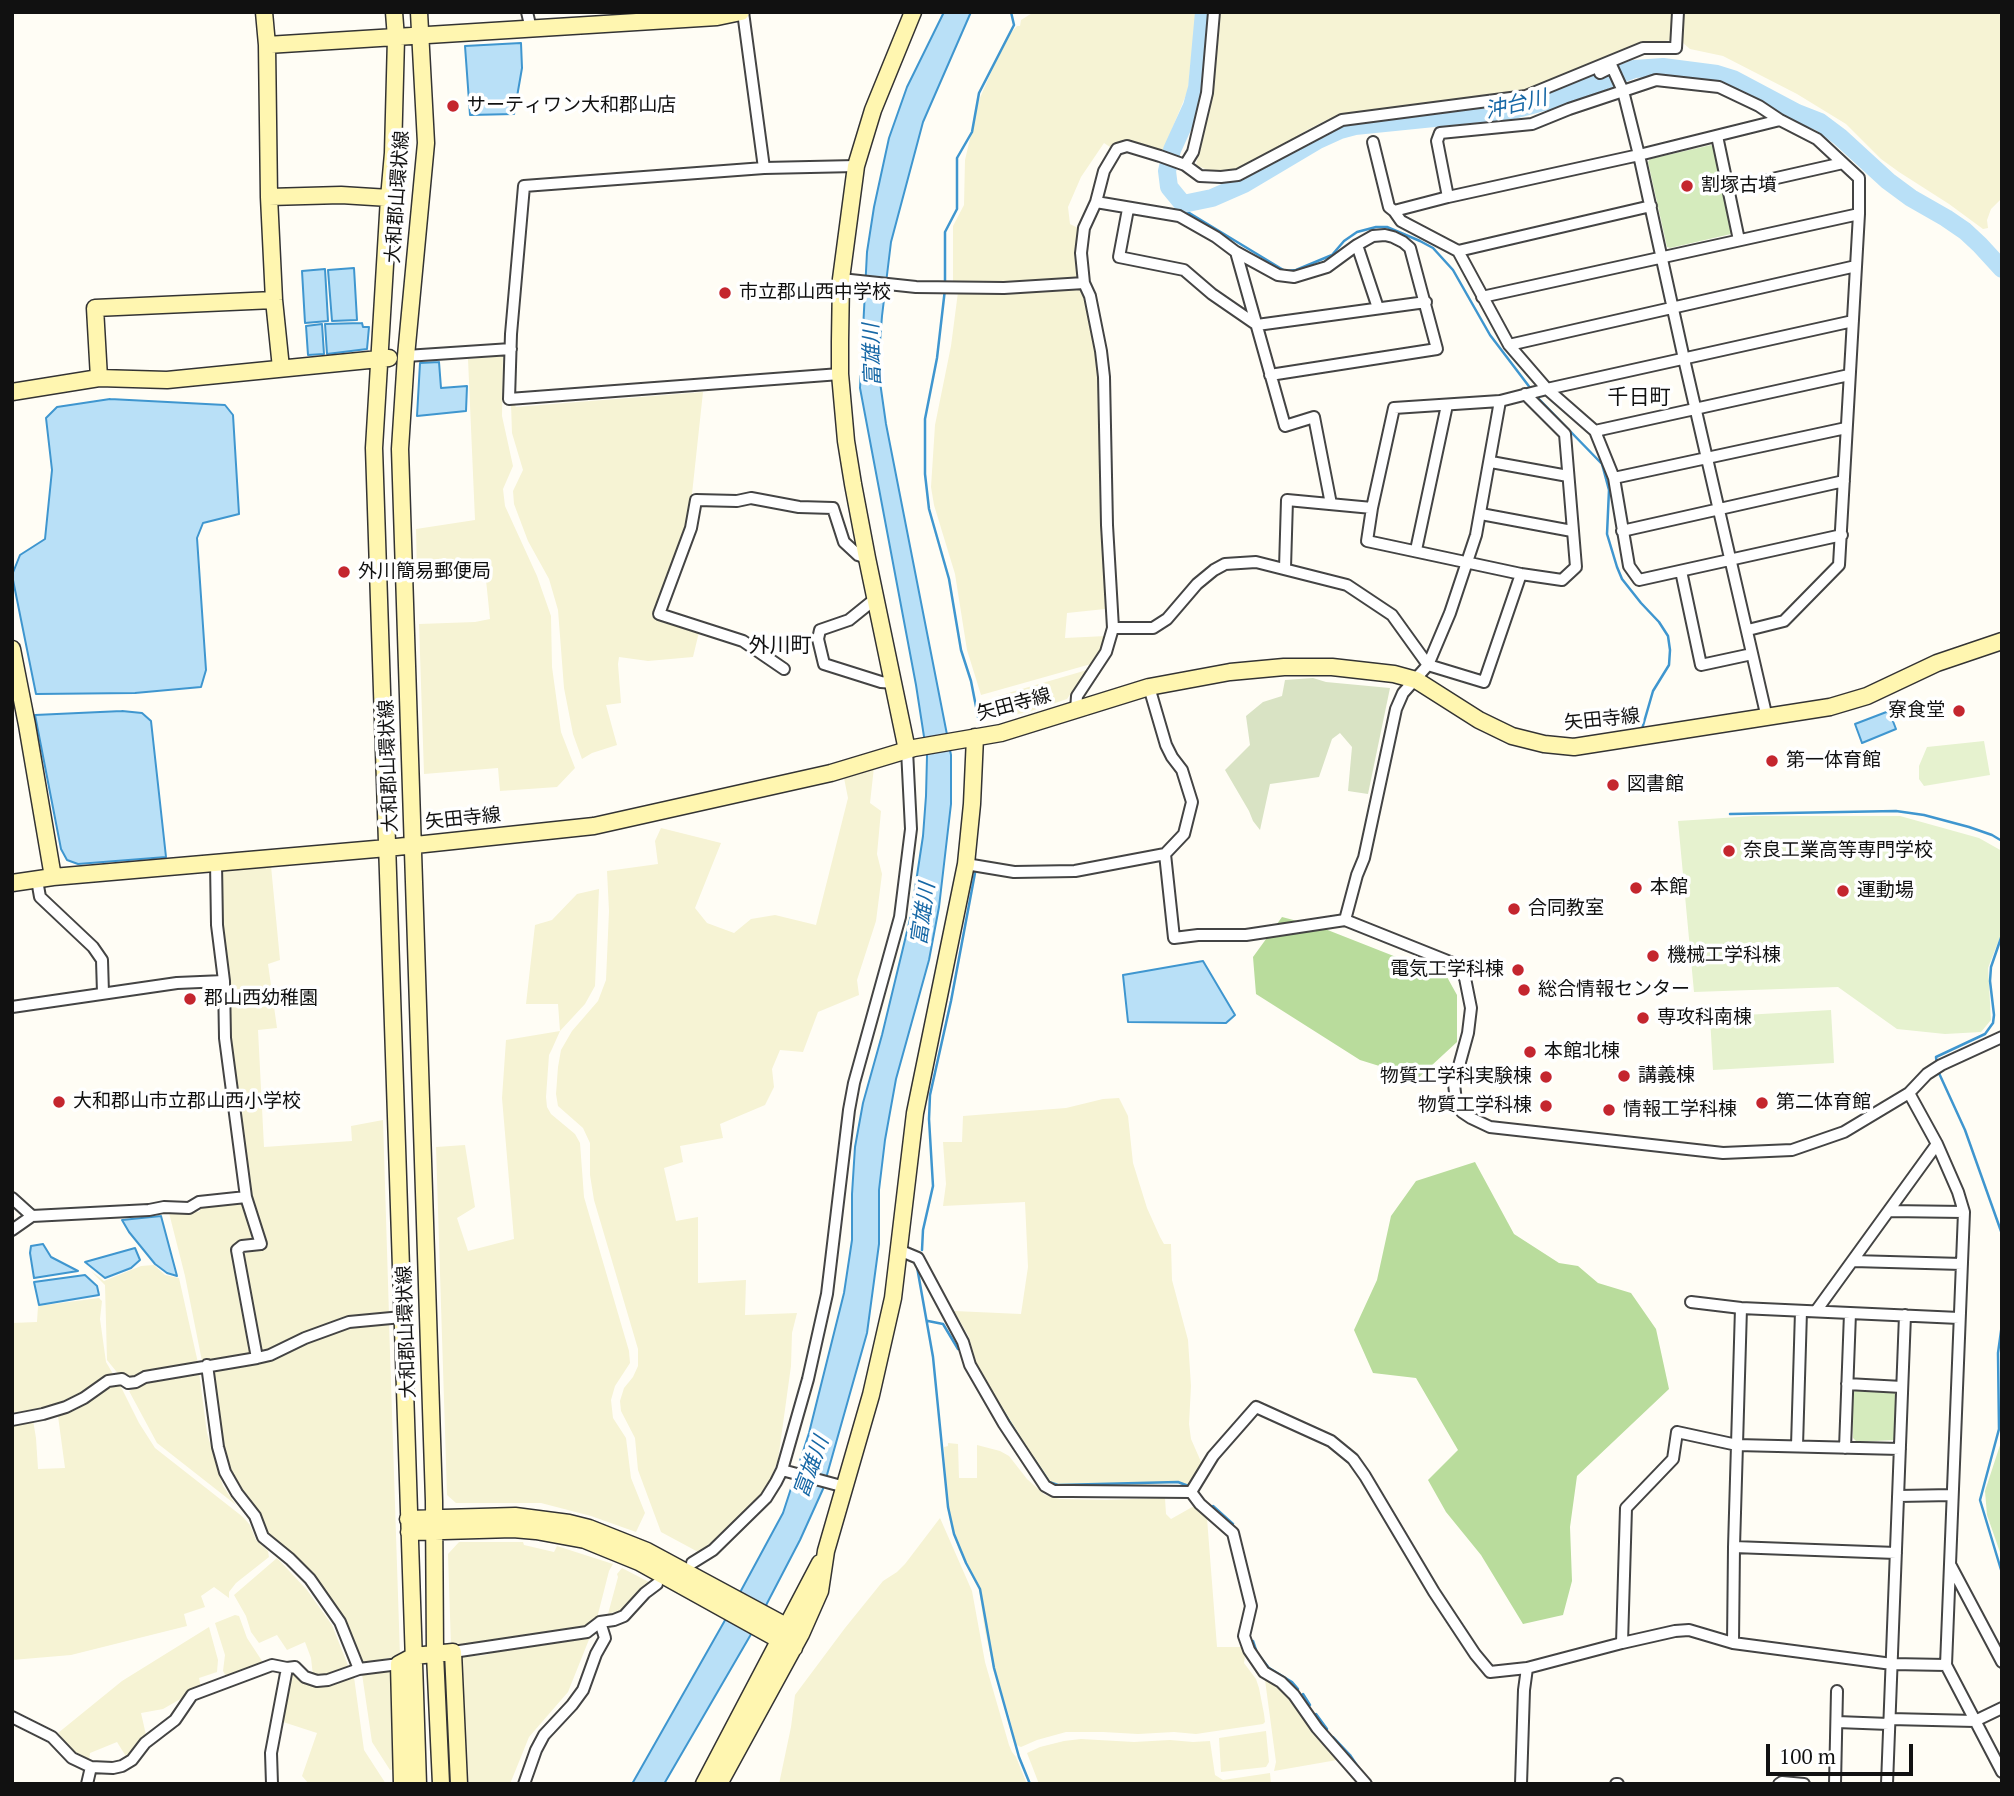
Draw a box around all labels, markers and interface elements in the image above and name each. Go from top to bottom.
water label: 沖台川 [1482,86,1550,124]
place label: サーティワン大和郡山店 [467,95,676,117]
marker: サーティワン大和郡山店 [445,98,461,114]
street label: 大和郡山環状線 [382,130,414,264]
place label: 割塚古墳 [1701,175,1777,197]
marker: 割塚古墳 [1679,178,1695,194]
place label: 市立郡山西中学校 [739,282,891,304]
marker: 市立郡山西中学校 [717,285,733,301]
water label: 富雄川 [859,323,887,387]
district label: 千日町 [1608,385,1670,411]
place label: 外川簡易郵便局 [358,561,491,583]
marker: 外川簡易郵便局 [336,564,352,580]
district label: 外川町 [749,633,811,659]
street label: 矢田寺線 [974,684,1054,726]
street label: 大和郡山環状線 [375,699,403,833]
place label: 寮食堂 [1888,700,1945,722]
marker: 寮食堂 [1951,703,1967,719]
street label: 矢田寺線 [1563,705,1641,735]
place label: 第一体育館 [1786,750,1881,772]
marker: 第一体育館 [1764,753,1780,769]
place label: 図書館 [1627,774,1684,796]
marker: 図書館 [1605,777,1621,793]
street label: 矢田寺線 [424,804,502,834]
place label: 奈良工業高等専門学校 [1743,840,1933,862]
marker: 奈良工業高等専門学校 [1721,843,1737,859]
place label: 本館 [1650,877,1688,899]
marker: 本館 [1628,880,1644,896]
place label: 運動場 [1857,880,1914,902]
water label: 富雄川 [907,881,941,947]
marker: 運動場 [1835,883,1851,899]
place label: 合同教室 [1528,898,1604,920]
marker: 合同教室 [1506,901,1522,917]
place label: 機械工学科棟 [1667,945,1781,967]
marker: 機械工学科棟 [1645,948,1661,964]
place label: 電気工学科棟 [1390,959,1504,981]
marker: 電気工学科棟 [1510,962,1526,978]
place label: 総合情報センター [1538,979,1690,1001]
marker: 総合情報センター [1516,982,1532,998]
place label: 郡山西幼稚園 [204,988,318,1010]
marker: 郡山西幼稚園 [182,991,198,1007]
place label: 専攻科南棟 [1657,1007,1752,1029]
marker: 専攻科南棟 [1635,1010,1651,1026]
place label: 本館北棟 [1544,1041,1620,1063]
marker: 本館北棟 [1522,1044,1538,1060]
place label: 講義棟 [1638,1065,1695,1087]
place label: 物質工学科実験棟 [1380,1066,1532,1088]
marker: 講義棟 [1616,1068,1632,1084]
marker: 物質工学科実験棟 [1538,1069,1554,1085]
place label: 大和郡山市立郡山西小学校 [73,1091,301,1113]
place label: 第二体育館 [1776,1092,1871,1114]
marker: 大和郡山市立郡山西小学校 [51,1094,67,1110]
place label: 物質工学科棟 [1418,1095,1532,1117]
marker: 第二体育館 [1754,1095,1770,1111]
marker: 物質工学科棟 [1538,1098,1554,1114]
place label: 情報工学科棟 [1623,1099,1737,1121]
marker: 情報工学科棟 [1601,1102,1617,1118]
street label: 大和郡山環状線 [393,1265,421,1399]
water label: 富雄川 [789,1433,835,1501]
scale bar [1769,1730,1916,1774]
text: 100 m [1779,1742,1836,1770]

